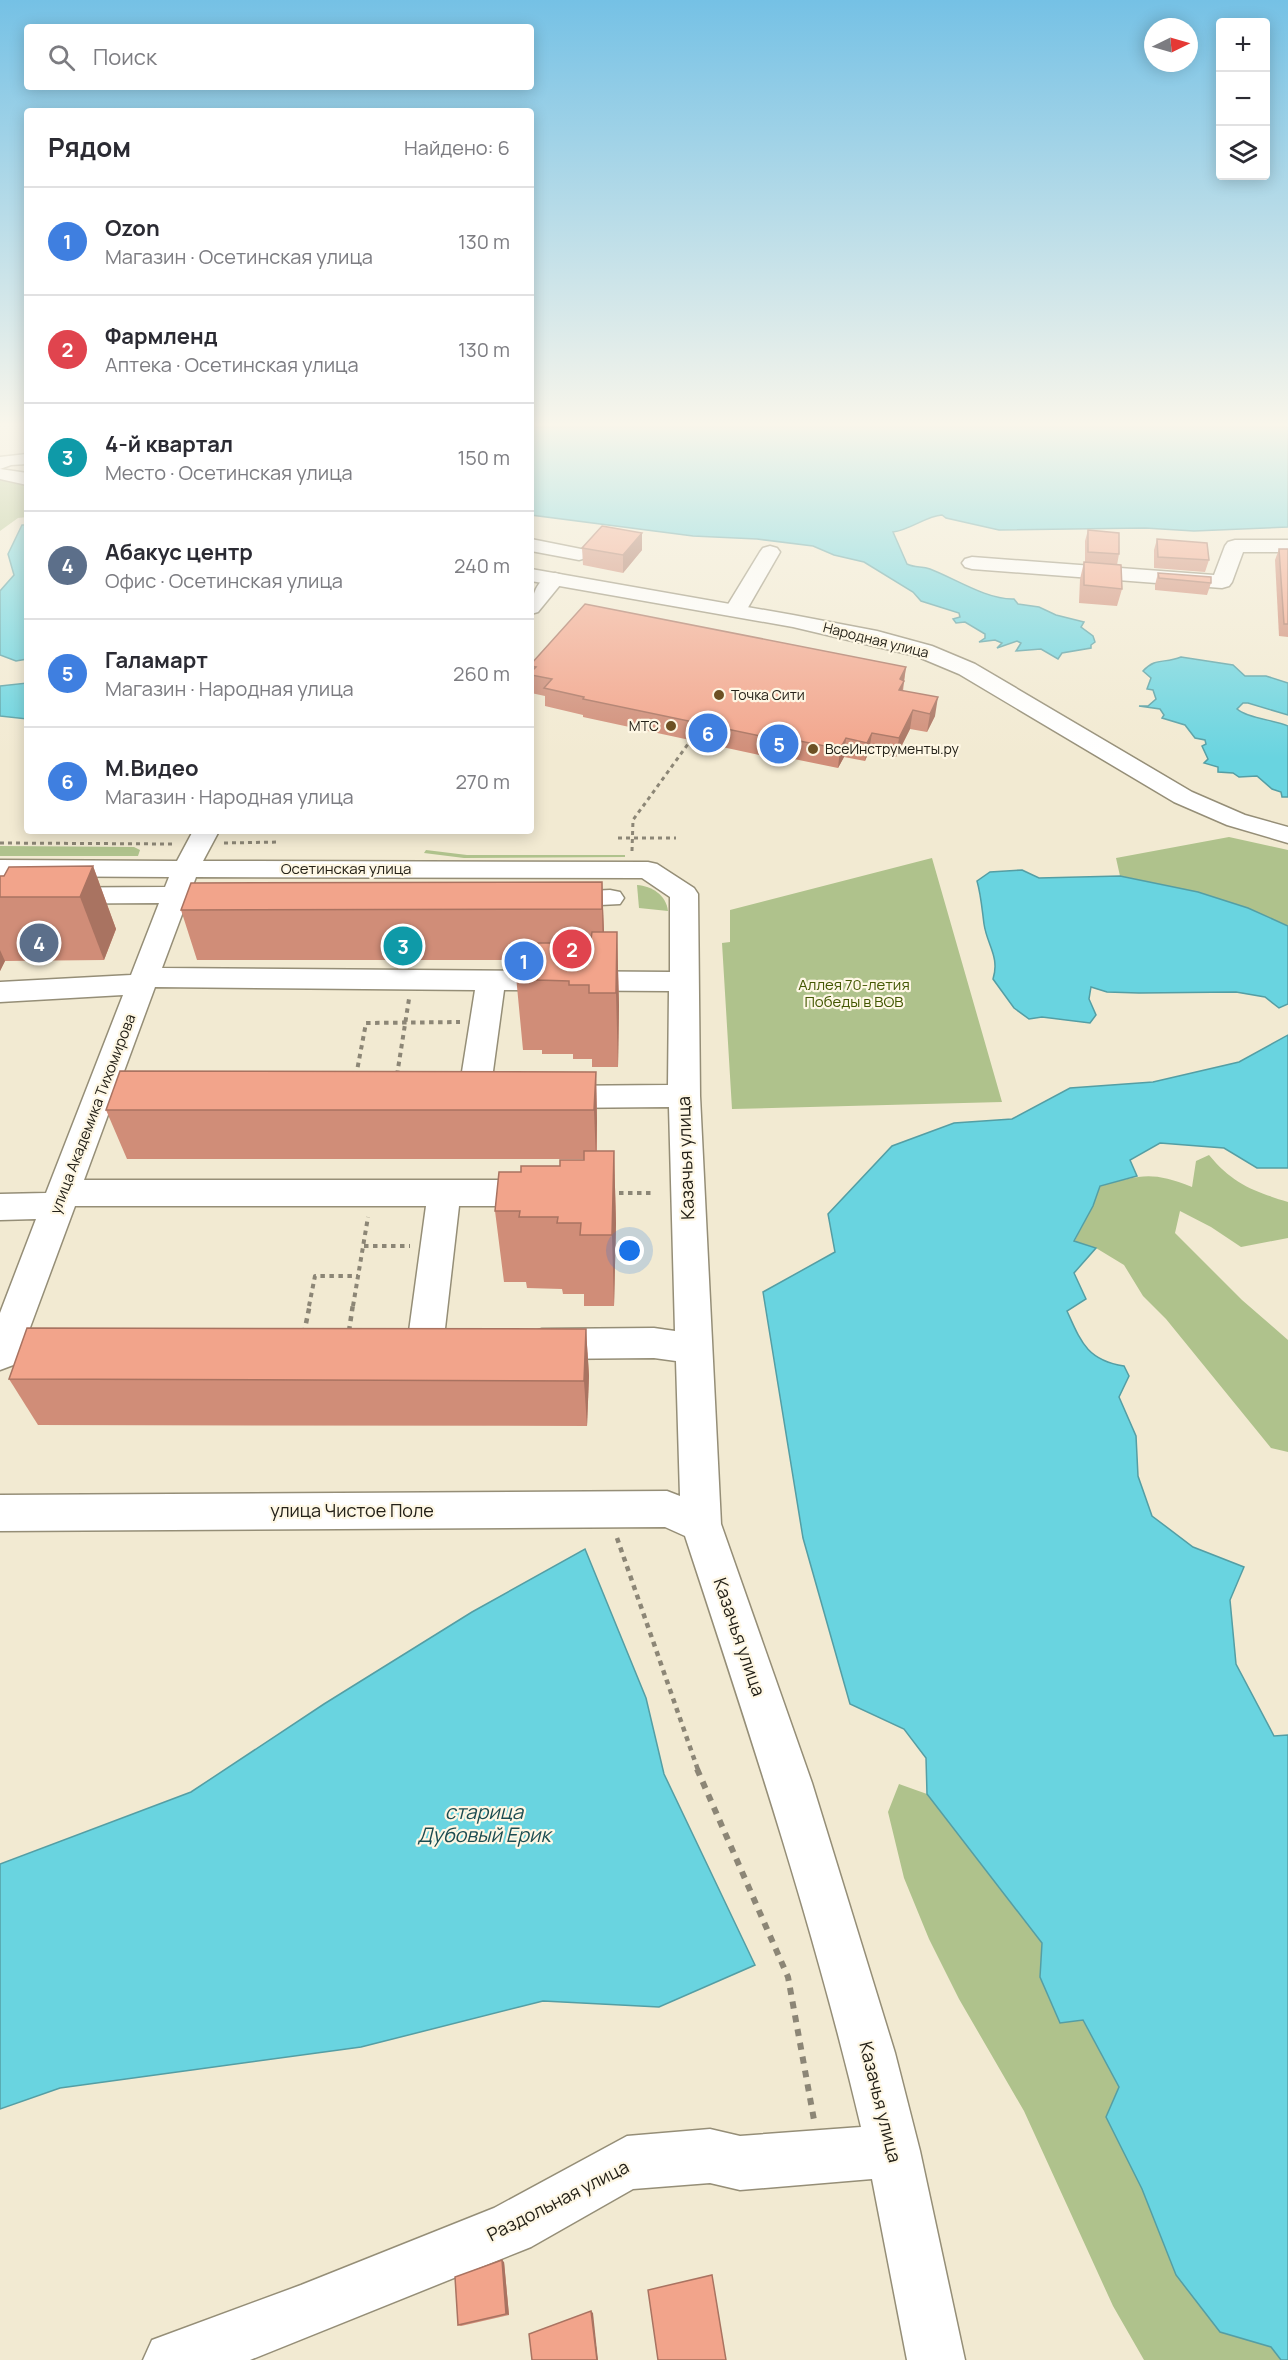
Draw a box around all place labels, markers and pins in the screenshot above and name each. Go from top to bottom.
place label: Точка Сити [731,685,805,704]
marker: Точка Сити [712,688,726,702]
pin: 6 [688,710,728,756]
place label: МТС [629,716,659,735]
marker: МТС [664,719,678,733]
pin: 5 [760,722,798,766]
place label: ВсеИнструменты.ру [825,739,960,758]
marker: ВсеИнструменты.ру [806,742,820,756]
pin: 4 [20,920,58,966]
pin: 3 [384,924,422,968]
pin: 2 [552,926,592,972]
pin: 1 [504,938,544,984]

